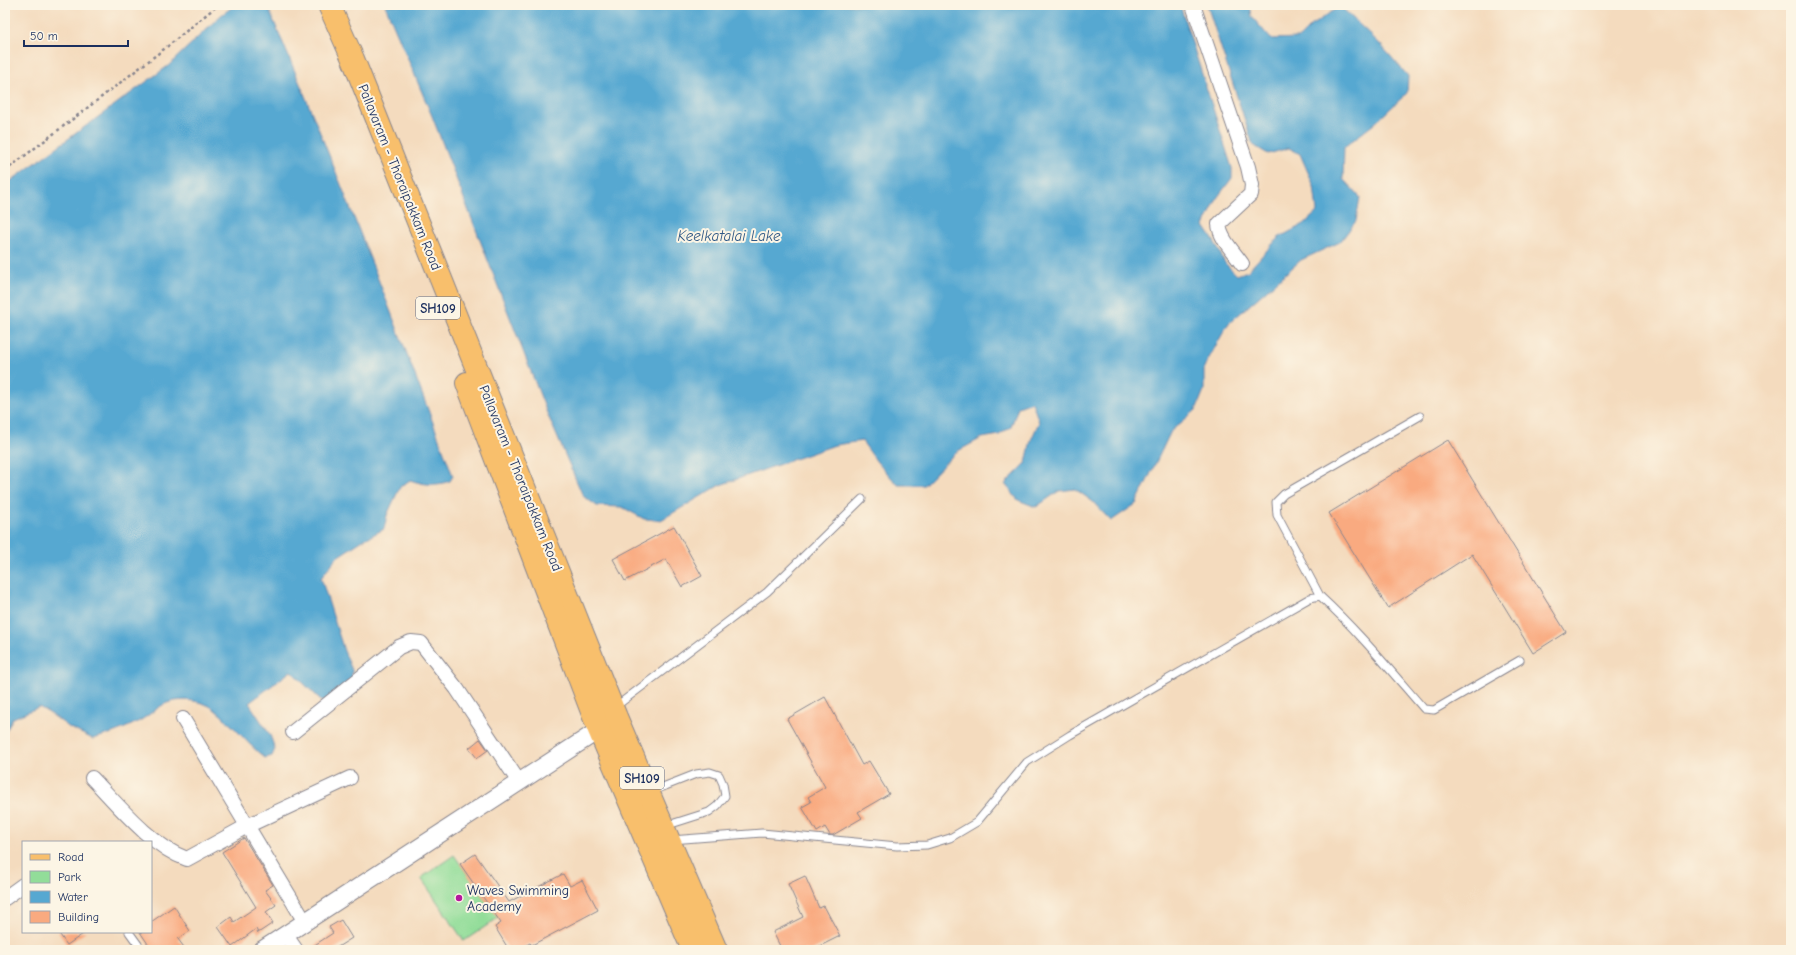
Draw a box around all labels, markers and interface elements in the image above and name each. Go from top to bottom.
scale bar [24,22,128,48]
text: 50 m [30,29,58,43]
street label: Pallavaram - Thoraipakkam Road [354,82,445,273]
water label: Keelkatalai Lake [677,227,781,245]
road number: SH109 [416,297,460,319]
street label: Pallavaram - Thoraipakkam Road [475,383,566,574]
road number: SH109 [620,767,664,789]
legend [22,841,152,933]
text: Road [58,850,84,864]
text: Park [58,870,81,884]
place label: Waves Swimming Academy [467,882,569,915]
text: Water [58,890,88,904]
marker: Waves Swimming Academy [454,893,464,903]
text: Building [58,910,99,924]

